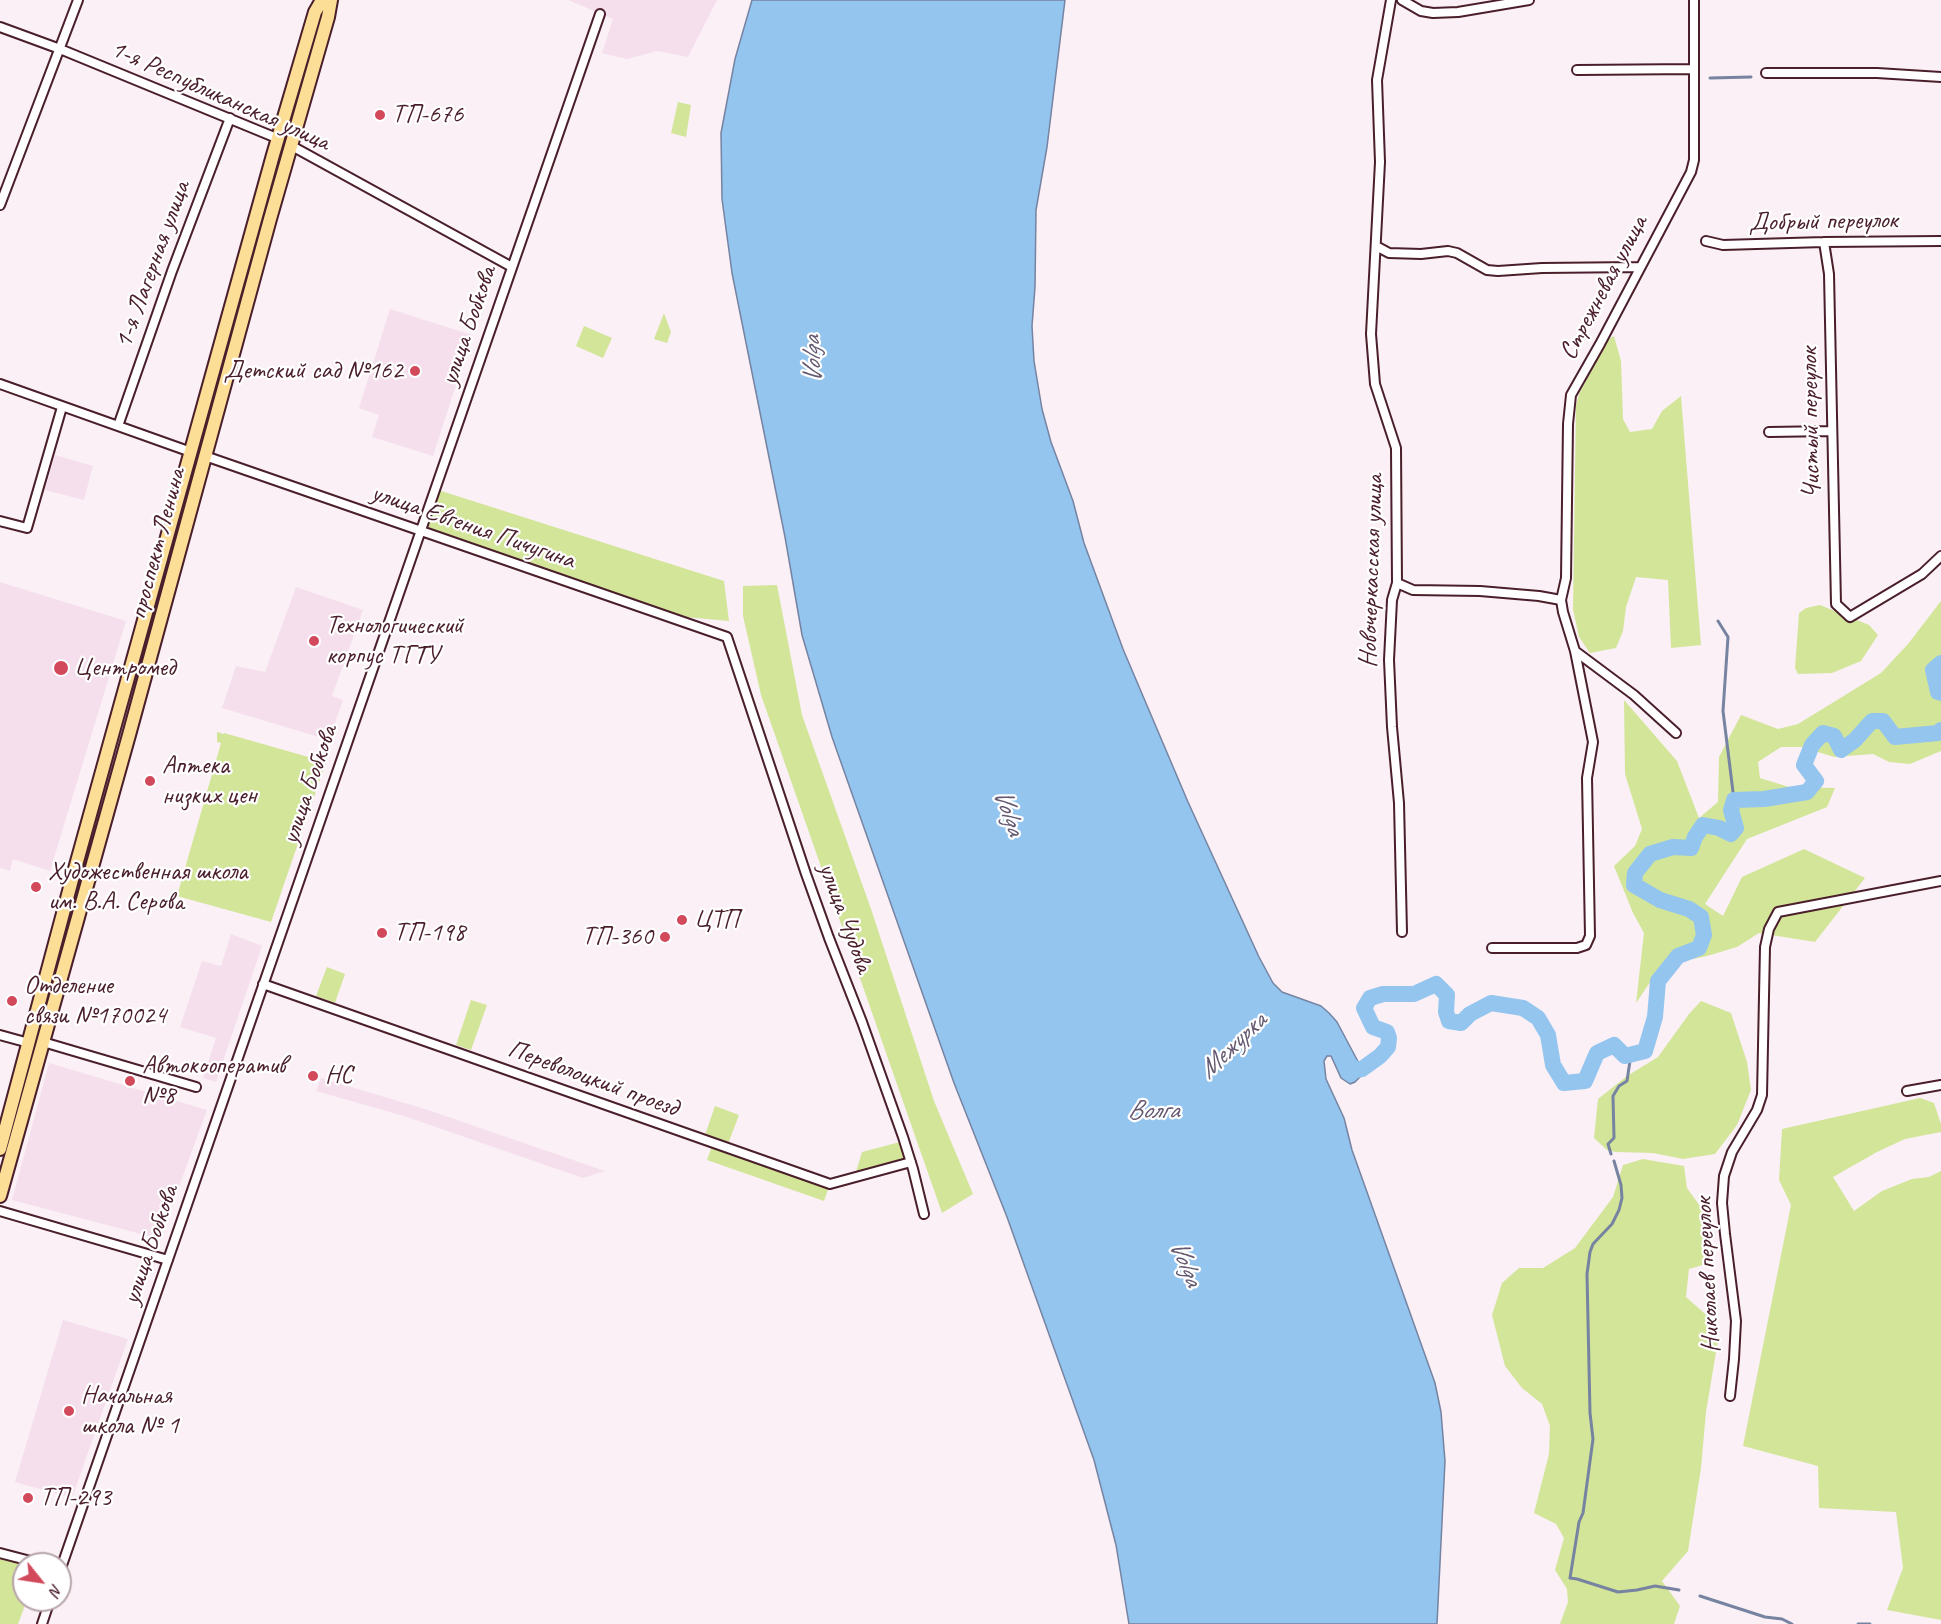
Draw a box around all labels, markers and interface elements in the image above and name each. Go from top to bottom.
street label: 1-я Республиканская улица [106,34,334,158]
place label: ТП-676 [392,99,463,131]
marker: ТП-676 [373,108,387,122]
street label: 1-я Лагерная улица [108,177,198,353]
street label: Добрый переулок [1748,205,1898,239]
street label: Стрежневая улица [1553,211,1655,365]
street label: улица Бобкова [434,262,504,390]
water label: Volga [796,336,830,384]
street label: Чистый переулок [1794,347,1828,499]
place label: Детский сад №162 [224,355,403,387]
marker: Детский сад №162 [408,364,422,378]
street label: проспект Ленина [123,465,193,623]
street label: Новочеркасская улица [1353,474,1391,668]
street label: улица Евгения Пичугина [367,478,579,576]
place label: Технологический корпус ТГТУ [326,610,463,672]
marker: Технологический корпус ТГТУ [307,634,321,648]
place label: Центромед [74,652,175,684]
marker: Центромед [52,659,70,677]
street label: улица Бобкова [275,721,345,849]
place label: Аптека низких цен [162,750,257,812]
marker: Аптека низких цен [143,774,157,788]
water label: Volga [985,785,1031,839]
place label: Художественная школа им. В.А. Серова [48,856,248,918]
street label: улица Чудова [811,859,879,977]
marker: Художественная школа им. В.А. Серова [29,880,43,894]
place label: ЦТП [694,904,739,936]
marker: ЦТП [675,913,689,927]
place label: ТП-198 [394,917,465,949]
place label: ТП-360 [582,921,653,953]
marker: ТП-198 [375,926,389,940]
marker: ТП-360 [658,930,672,944]
place label: Отделение связи №170024 [24,970,166,1032]
marker: Отделение связи №170024 [5,994,19,1008]
water label: Межурка [1192,1006,1274,1086]
street label: Переволоцкий проезд [503,1034,683,1124]
place label: Автокооператив №8 [142,1050,286,1112]
place label: НС [325,1060,352,1092]
marker: НС [306,1069,320,1083]
marker: Автокооператив №8 [123,1074,137,1088]
water label: Волга [1127,1095,1179,1127]
street label: улица Бобкова [116,1181,186,1309]
street label: Николаев переулок [1688,1196,1728,1354]
water label: Volga [1161,1235,1209,1291]
place label: Начальная школа № 1 [81,1380,179,1442]
marker: Начальная школа № 1 [62,1404,76,1418]
place label: ТП-293 [40,1482,111,1514]
marker: ТП-293 [21,1491,35,1505]
north arrow [12,1552,72,1612]
text: N [45,1581,67,1599]

